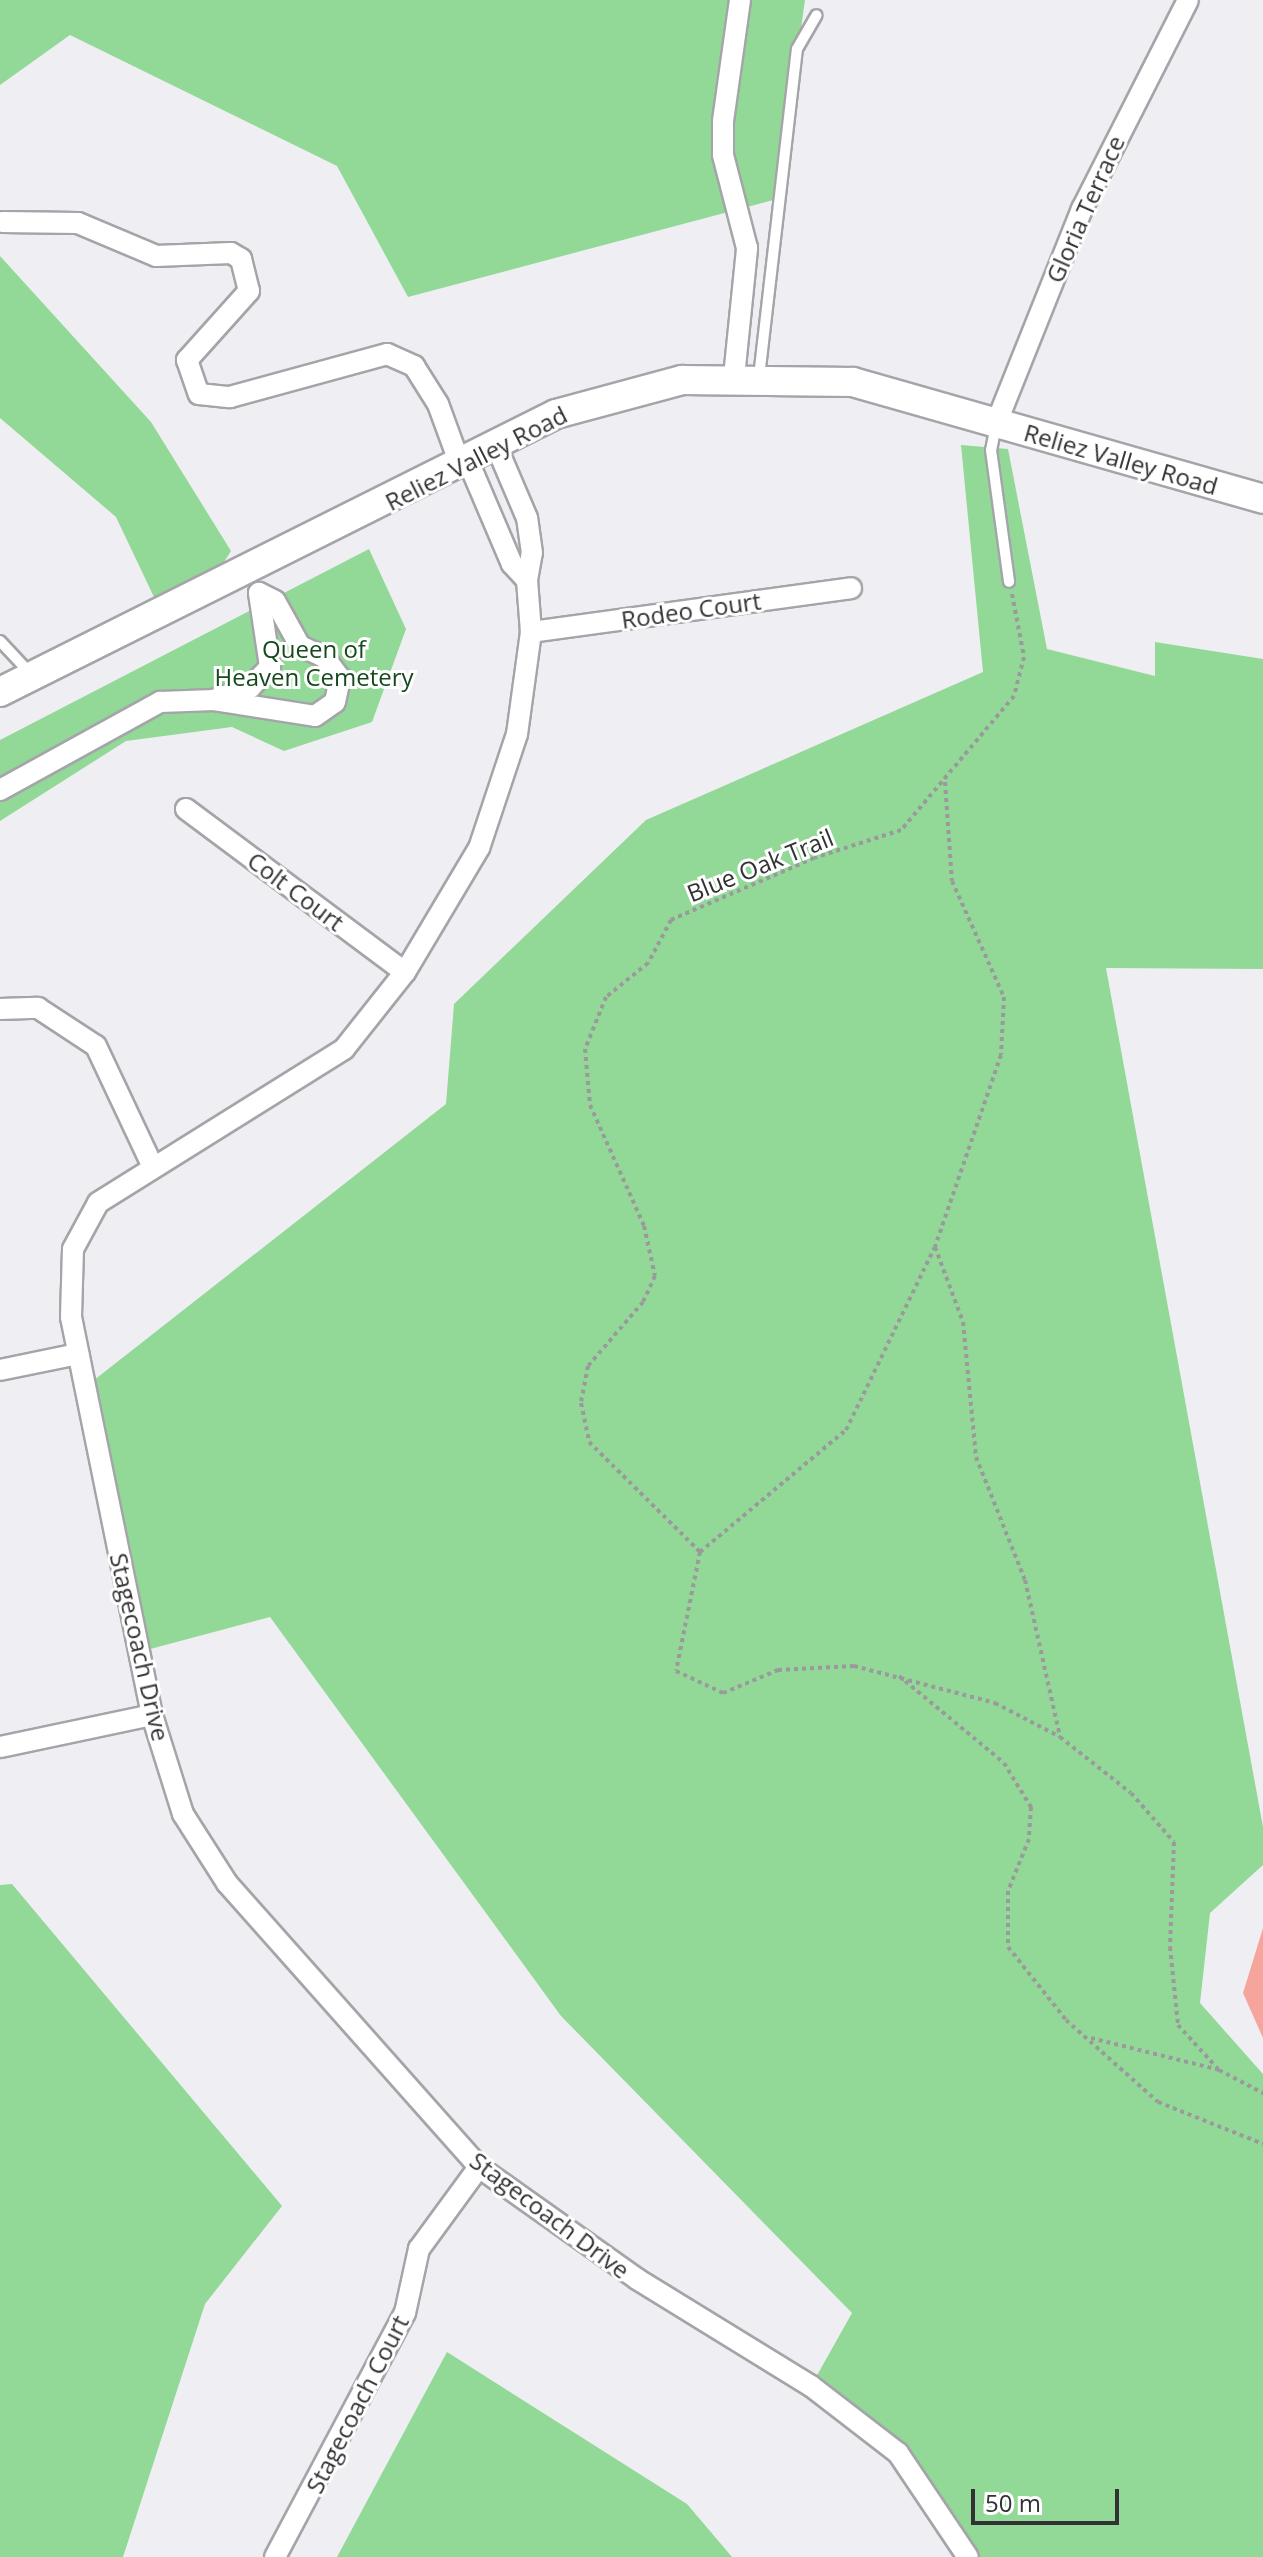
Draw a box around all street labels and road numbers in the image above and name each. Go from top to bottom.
street label: Gloria Terrace [1040,131,1130,287]
street label: Reliez Valley Road [380,400,572,516]
street label: Reliez Valley Road [1021,418,1221,500]
street label: Rodeo Court [619,586,763,634]
street label: Blue Oak Trail [683,823,837,907]
street label: Colt Court [242,845,350,937]
street label: Stagecoach Drive [104,1550,176,1744]
street label: Stagecoach Drive [465,2146,635,2284]
street label: Stagecoach Court [300,2310,414,2498]

